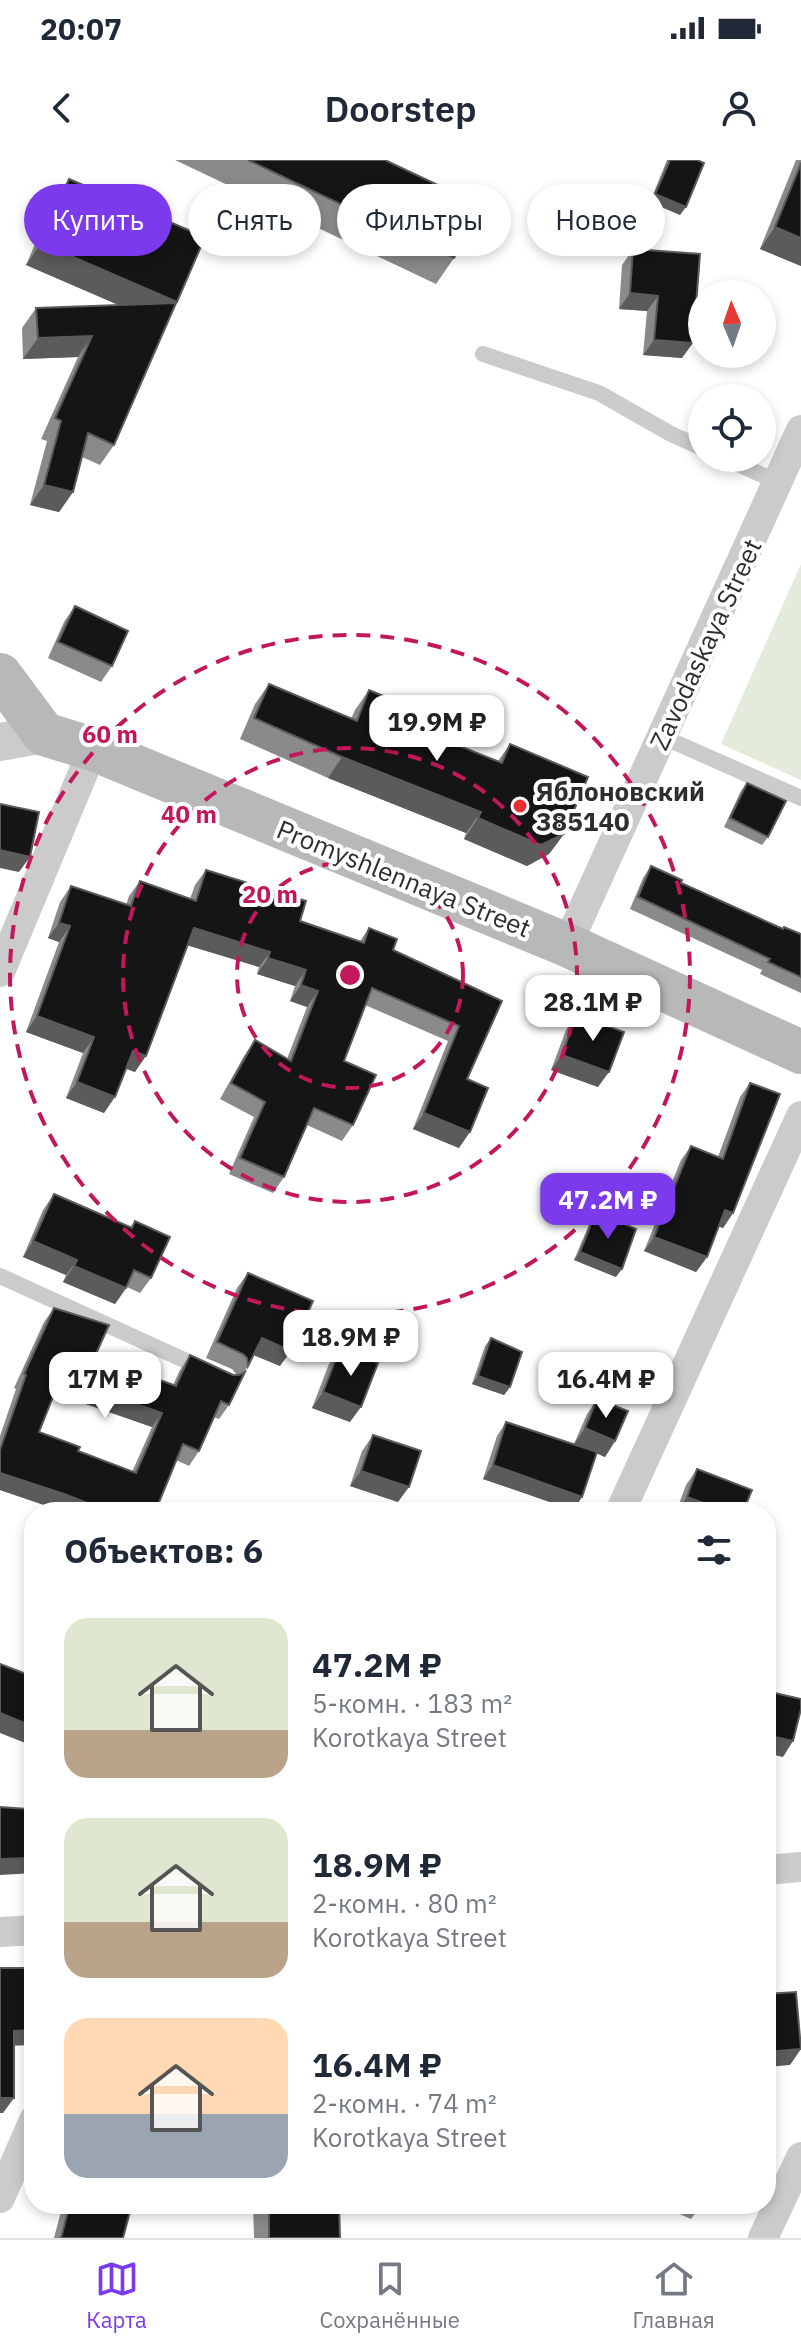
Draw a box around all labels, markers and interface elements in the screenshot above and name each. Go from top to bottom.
text: 20:07 [40,9,122,48]
text: Doorstep [324,85,477,132]
icon: back [40,86,84,130]
icon: person [717,86,761,130]
chip: Купить [24,184,172,256]
chip: Снять [188,184,321,256]
chip: Фильтры [337,184,511,256]
chip: Новое [527,184,665,256]
north arrow [688,280,776,368]
map controls [688,280,776,472]
button: locate [688,384,776,472]
street label: Zavodaskaya Street [641,533,769,755]
pin: 19.9M ₽ [363,695,511,763]
text: 19.9M ₽ [387,704,487,738]
text: 60 m [82,718,138,750]
place label: Яблоновский 385140 [536,774,705,838]
marker: Яблоновский 385140 [511,797,529,815]
text: 40 m [161,798,217,830]
street label: Promyshlennaya Street [272,812,536,944]
text: 20 m [242,878,298,910]
centre of rings [336,961,364,989]
pin: 28.1M ₽ [519,975,667,1043]
text: 28.1M ₽ [543,984,643,1018]
pin: 47.2M ₽ [534,1173,682,1241]
text: 47.2M ₽ [558,1182,658,1216]
pin: 18.9M ₽ [277,1310,425,1378]
text: 18.9M ₽ [301,1319,401,1353]
pin: 17M ₽ [49,1352,161,1420]
pin: 16.4M ₽ [532,1352,680,1420]
text: 17M ₽ [67,1361,143,1395]
text: 16.4M ₽ [556,1361,656,1395]
text: Объектов: 6 [64,1528,263,1572]
icon: filters [692,1528,736,1572]
text: 47.2M ₽ [312,1642,442,1686]
icon: home [128,1650,224,1746]
text: 5-комн. · 183 m² [312,1686,512,1720]
text: Korotkaya Street [312,1720,507,1754]
text: 18.9M ₽ [312,1842,442,1886]
icon: home [128,1850,224,1946]
text: 2-комн. · 80 m² [312,1886,497,1920]
text: Korotkaya Street [312,1920,507,1954]
text: 16.4M ₽ [312,2042,442,2086]
icon: home [128,2050,224,2146]
text: 2-комн. · 74 m² [312,2086,497,2120]
text: Korotkaya Street [312,2120,507,2154]
tab: Карта [86,2257,147,2334]
tab: Сохранённые [320,2257,460,2334]
tab: Главная [632,2257,715,2334]

